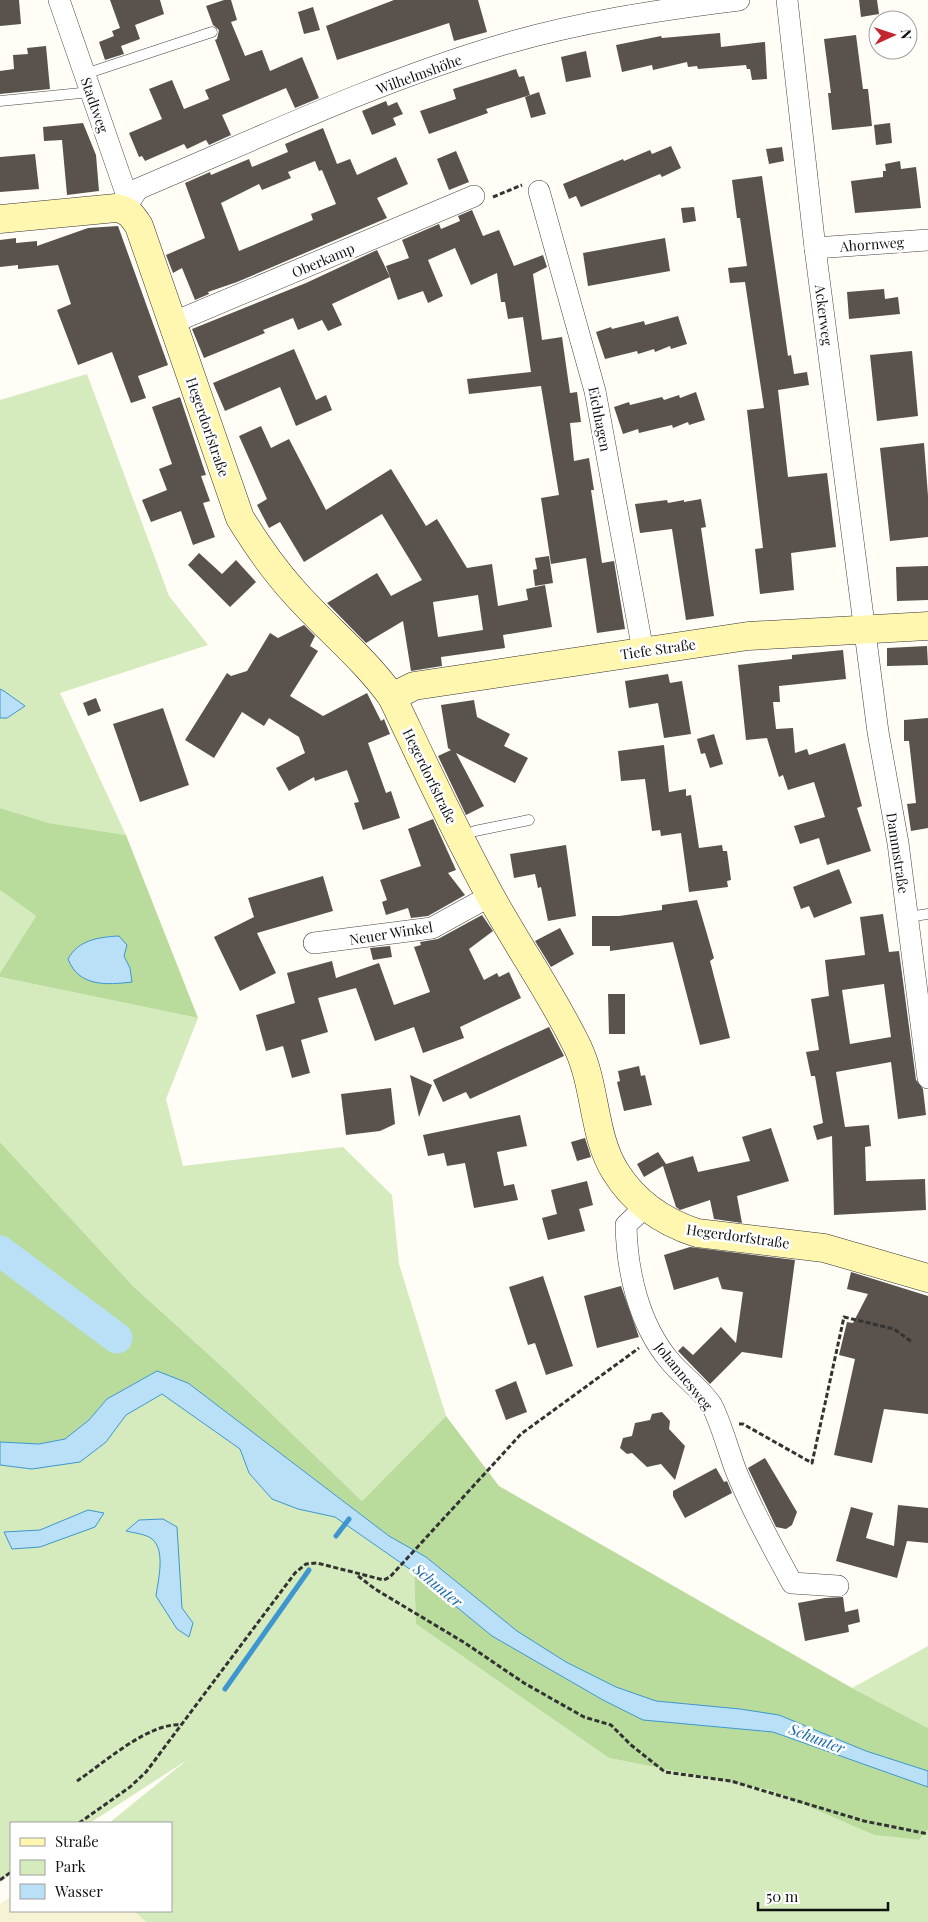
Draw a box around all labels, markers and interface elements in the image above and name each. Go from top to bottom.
north arrow [868,10,918,60]
text: N [897,29,916,40]
street label: Wilhelmshöhe [373,50,464,99]
street label: Stadtweg [77,75,114,136]
street label: Ahornweg [838,232,905,256]
street label: Oberkamp [289,238,357,282]
street label: Ackerweg [811,282,837,347]
street label: Hegerdorfstraße [182,375,234,479]
street label: Eichhagen [584,385,616,454]
street label: Tiefe Straße [619,634,697,664]
street label: Hegerdorfstraße [399,725,461,827]
street label: Dammstraße [882,811,914,895]
street label: Neuer Winkel [348,917,434,949]
street label: Hegerdorfstraße [685,1219,791,1253]
street label: Johannesweg [650,1337,718,1414]
water label: Schunter [409,1558,467,1612]
water label: Schunter [785,1718,848,1758]
legend [10,1822,172,1912]
text: Straße [55,1831,99,1851]
text: Park [55,1856,87,1876]
scale bar [758,1880,888,1912]
text: Wasser [54,1881,103,1901]
text: 50 m [766,1886,799,1906]

